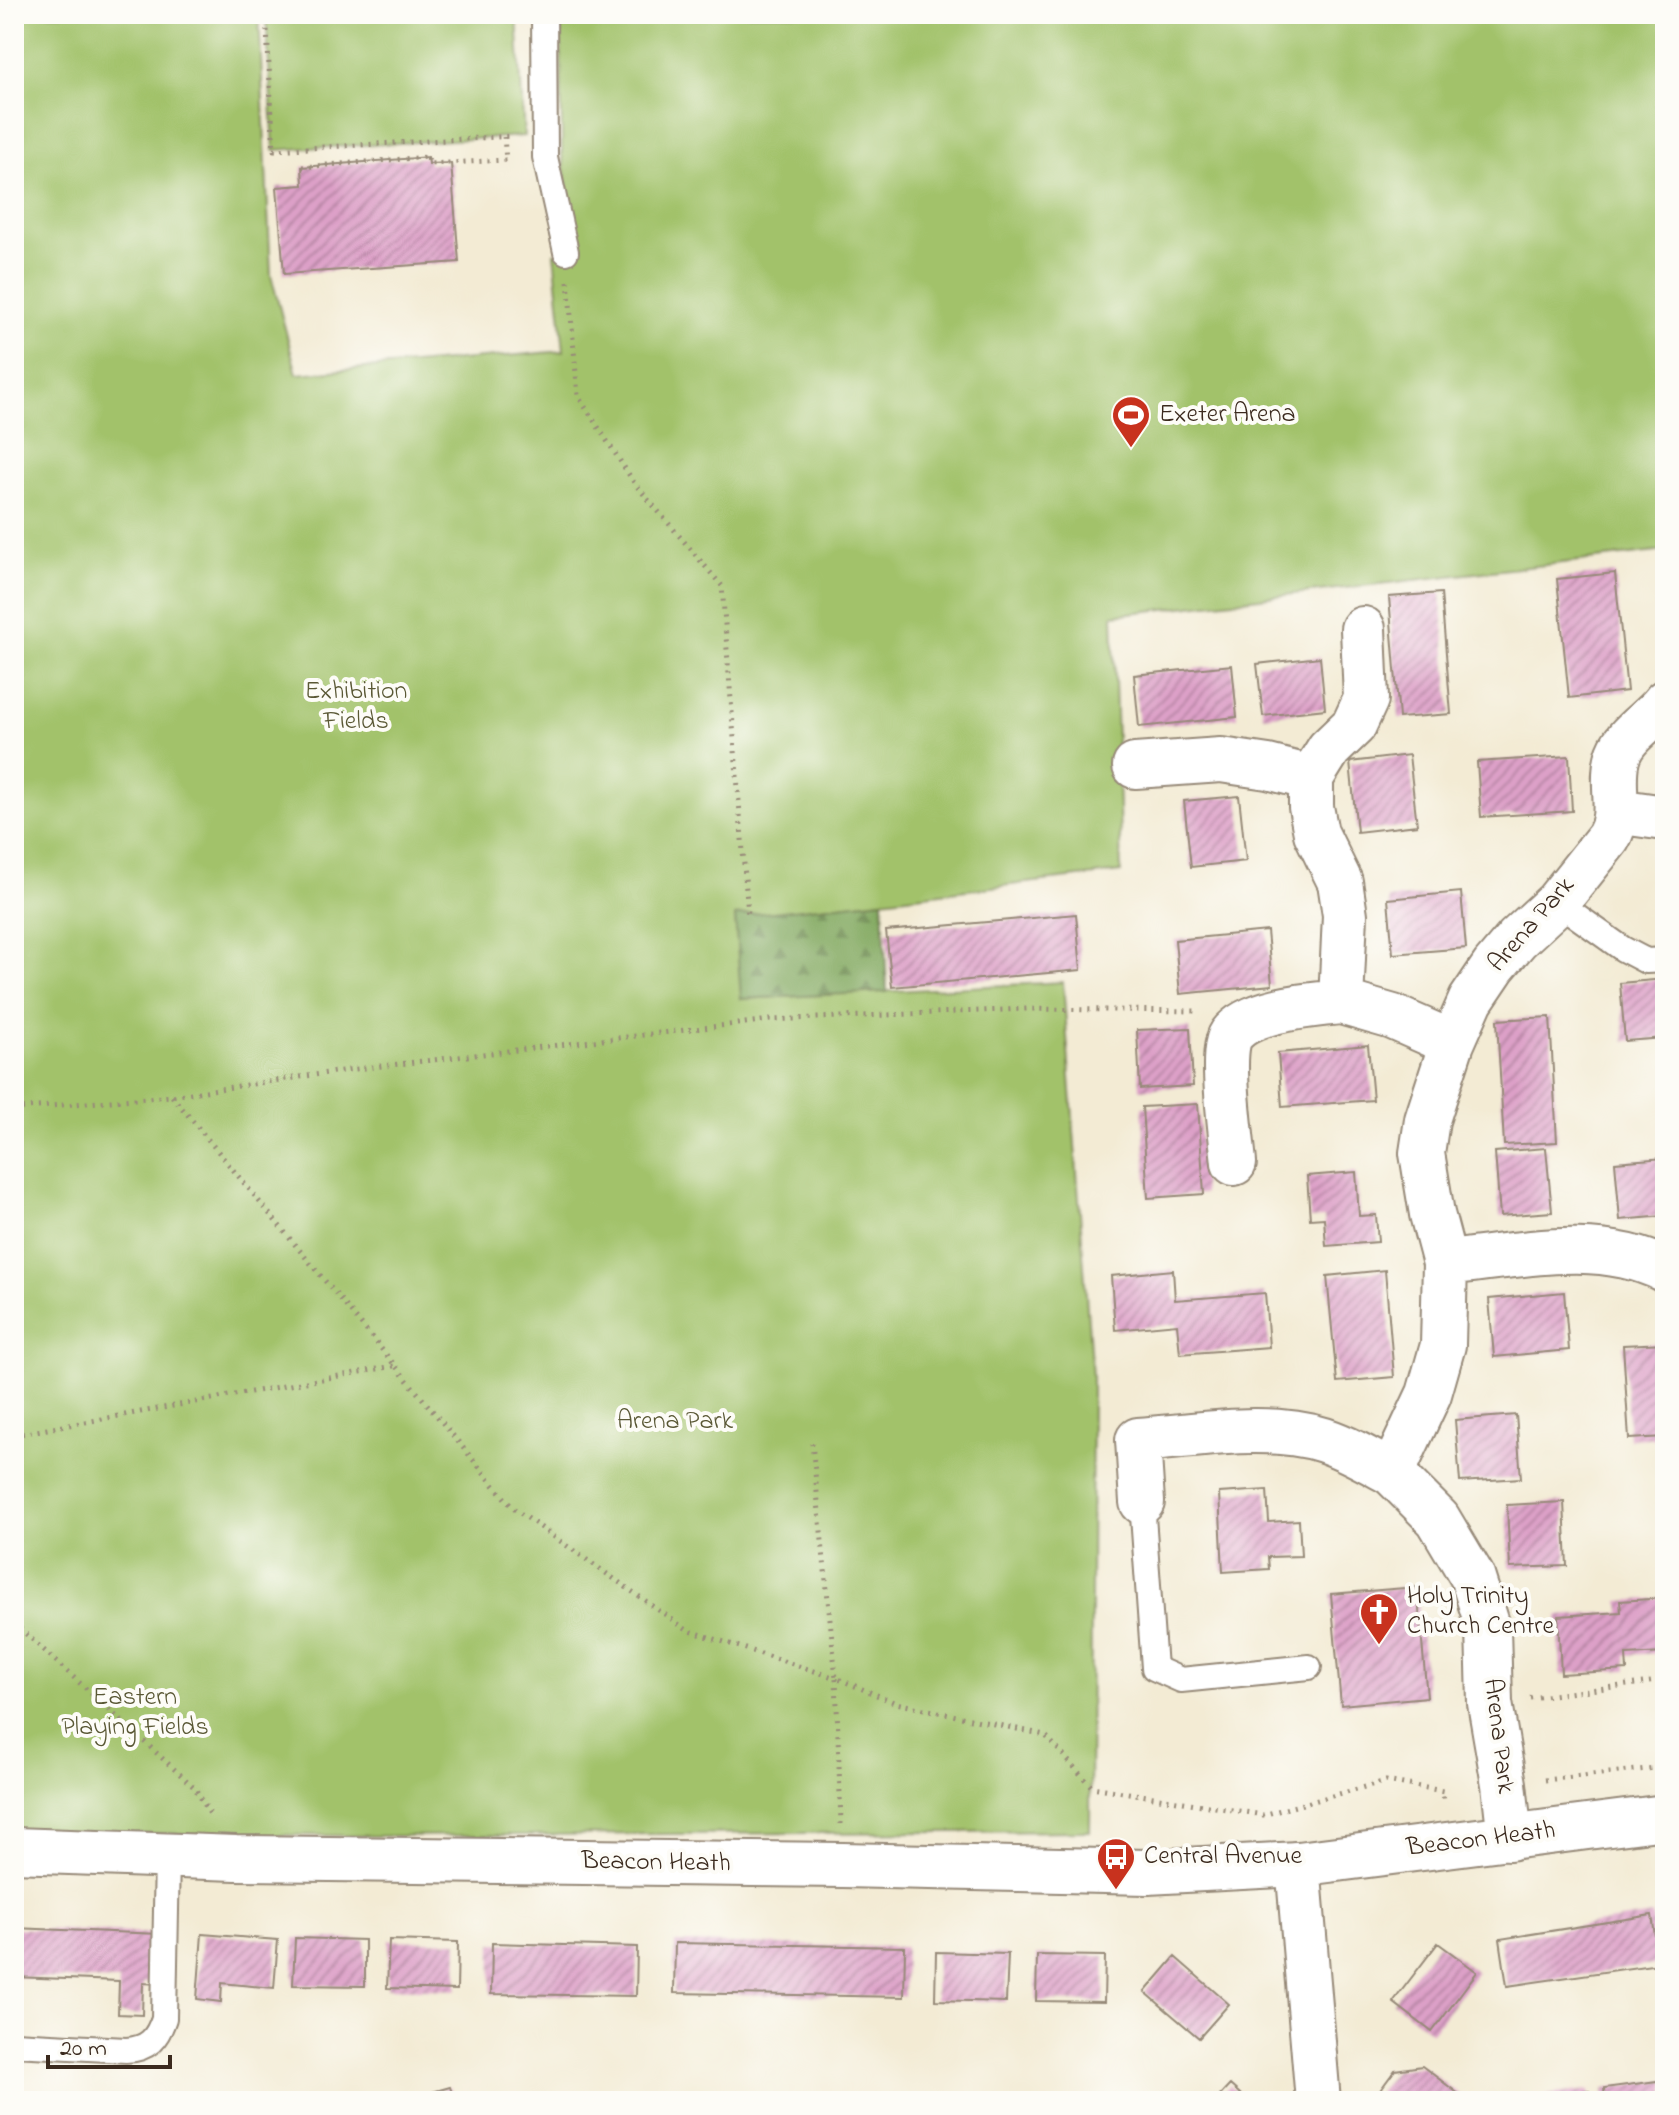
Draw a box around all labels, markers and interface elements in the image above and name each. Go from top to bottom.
sports icon: Exeter Arena [1110,394,1152,449]
place label: Exeter Arena [1159,396,1296,434]
park label: Exhibition Fields [305,673,407,741]
street label: Arena Park [1480,868,1585,981]
park label: Arena Park [617,1403,734,1441]
place label: Holy Trinity Church Centre [1407,1578,1554,1646]
church icon: Holy Trinity Church Centre [1358,1591,1400,1646]
street label: Arena Park [1472,1676,1524,1797]
park label: Eastern Playing Fields [61,1679,209,1747]
street label: Beacon Heath [1404,1812,1557,1868]
bus stop icon: Central Avenue [1095,1836,1137,1891]
place label: Central Avenue [1144,1838,1303,1876]
street label: Beacon Heath [580,1843,731,1883]
scale bar [48,2019,170,2069]
text: 20 m [60,2032,107,2067]

